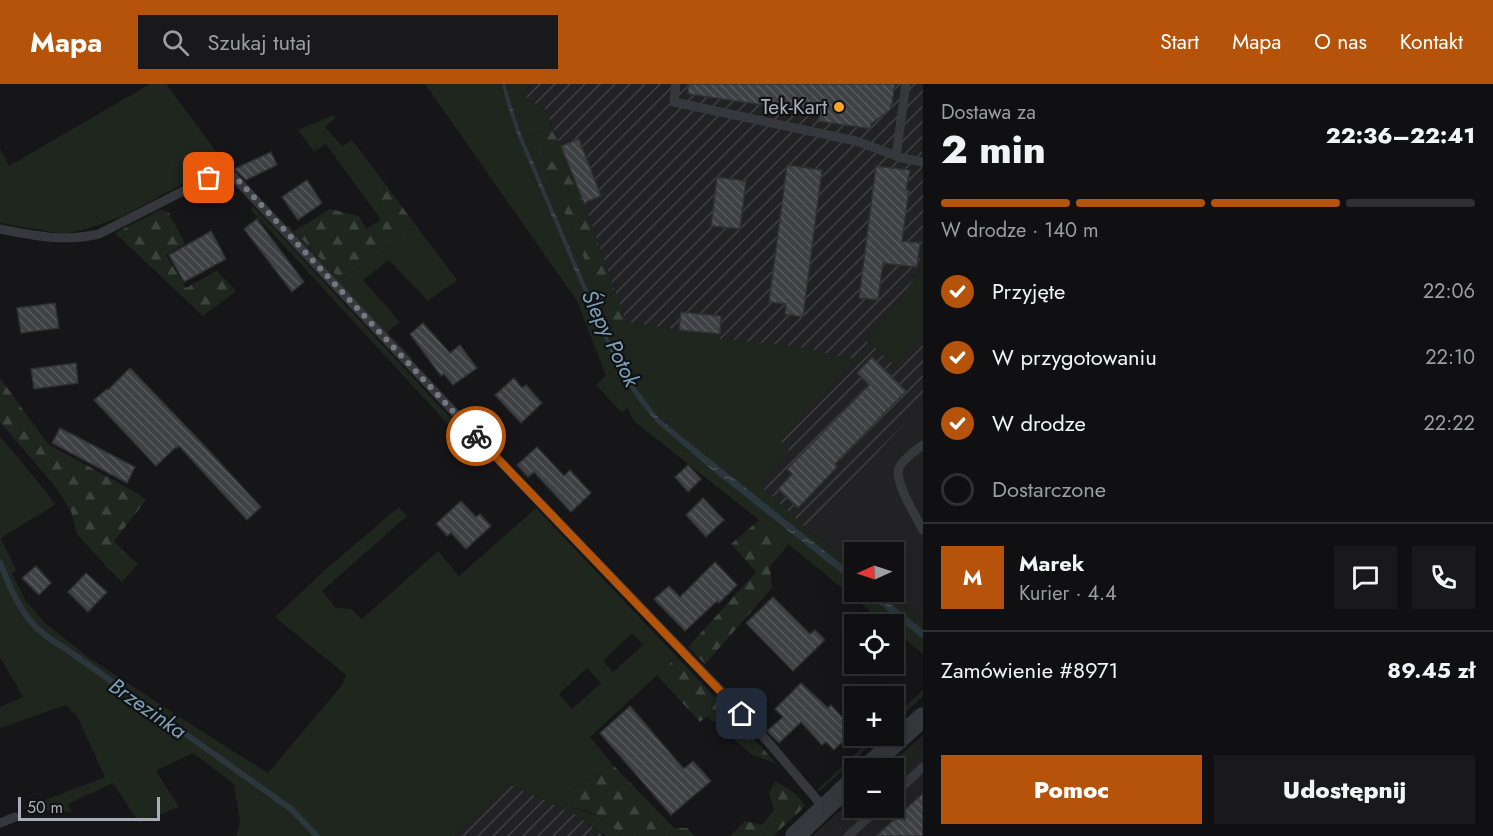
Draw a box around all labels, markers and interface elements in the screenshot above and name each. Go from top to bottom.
search box [138,15,558,69]
text: Mapa [30,22,102,63]
icon: search [159,26,192,59]
text: Szukaj tutaj [207,26,311,58]
text: Start [1160,27,1199,57]
text: Mapa [1232,27,1281,57]
text: O nas [1314,27,1367,57]
text: Kontakt [1400,27,1463,57]
place label: Tek-Kart [761,92,827,122]
text: Dostawa za [941,98,1036,127]
marker: Tek-Kart [832,100,846,114]
text: 22:36–22:41 [1326,119,1475,151]
text: 2 min [941,121,1046,178]
pin [183,152,234,203]
icon: bag [192,161,225,194]
text: W drodze · 140 m [941,216,1099,245]
icon: check [941,275,974,308]
text: Przyjęte [992,275,1065,307]
text: 22:06 [1423,277,1475,306]
water label: Ślepy Potok [574,284,649,393]
icon: check [941,341,974,374]
text: W przygotowaniu [992,341,1157,373]
text: 22:10 [1425,343,1475,372]
courier [446,406,506,466]
icon: check [941,407,974,440]
text: W drodze [992,407,1086,439]
text: 22:22 [1423,409,1475,438]
icon: bike [460,420,493,453]
text: Dostarczone [992,473,1106,505]
north arrow [844,542,904,602]
map controls [844,542,904,818]
button: chat [1334,546,1397,609]
button: phone [1412,546,1475,609]
text: Marek [1019,547,1084,579]
text: M [963,561,982,593]
text: Kurier · 4.4 [1019,579,1117,608]
button: locate [844,614,904,674]
text: Zamówienie #8971 [941,654,1118,686]
text: 89.45 zł [1387,654,1475,686]
water label: Brzezinka [103,670,193,746]
button: + [844,686,904,746]
pin [716,688,767,739]
icon: home [725,697,758,730]
button: Pomoc [941,755,1202,824]
button: Udostępnij [1214,755,1475,824]
button: − [844,758,904,818]
scale bar [18,794,160,822]
text: 50 m [27,796,63,819]

